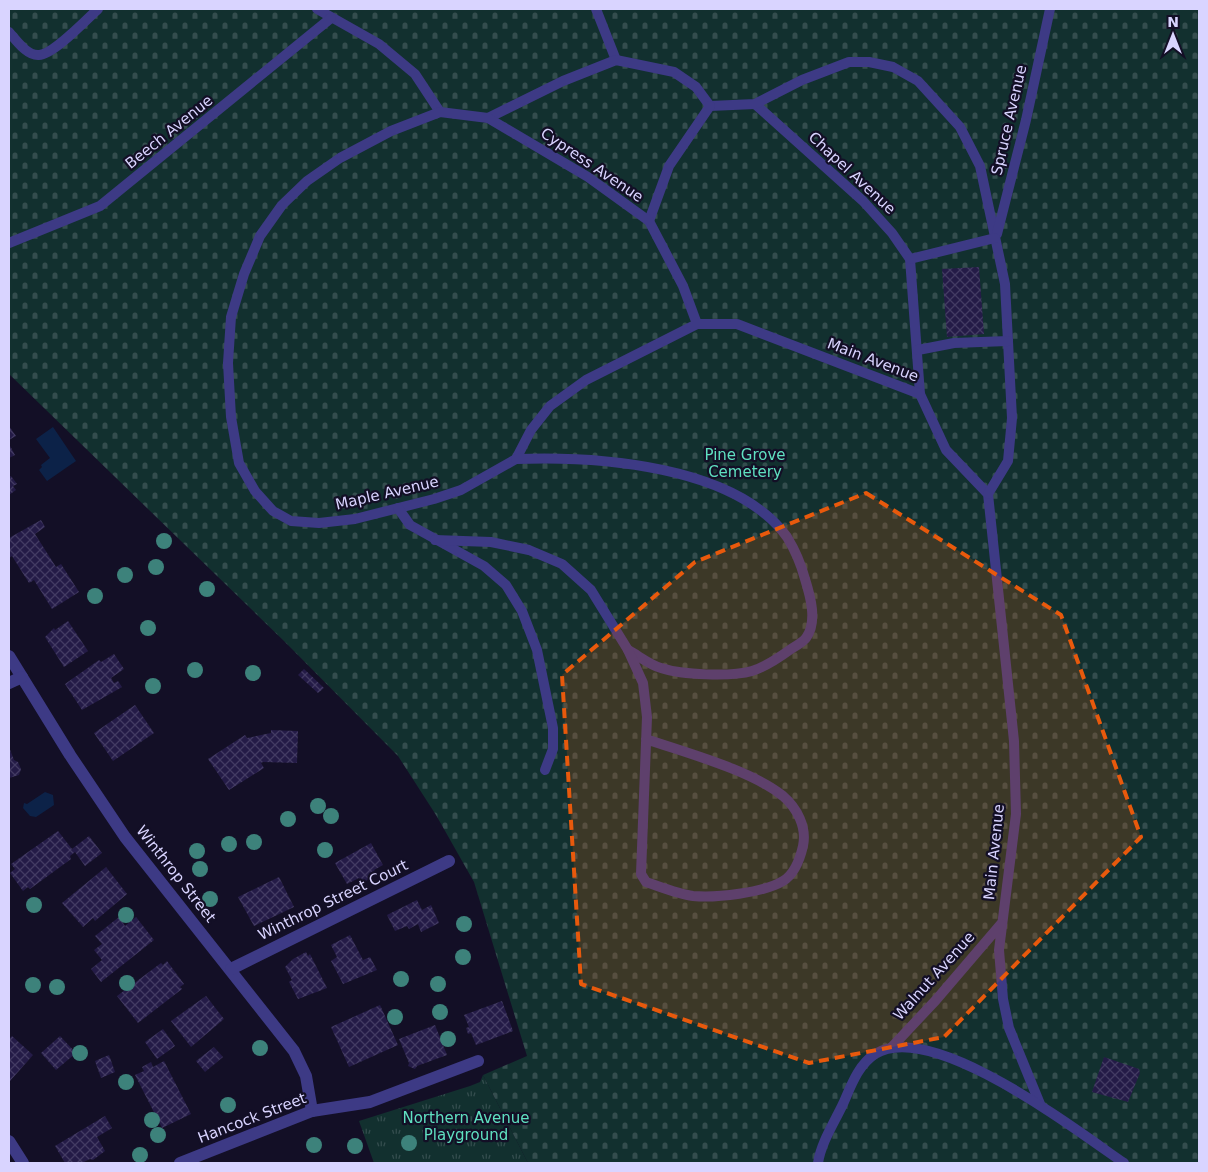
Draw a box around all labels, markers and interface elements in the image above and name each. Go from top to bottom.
north arrow [1148,10,1198,60]
text: N [1167,14,1179,30]
street label: Spruce Avenue [988,63,1030,177]
street label: Beech Avenue [122,91,216,173]
street label: Cypress Avenue [537,124,647,206]
street label: Chapel Avenue [805,128,899,218]
street label: Main Avenue [825,334,921,386]
park label: Pine Grove Cemetery [704,446,786,481]
street label: Maple Avenue [334,472,440,514]
street label: Main Avenue [980,803,1008,901]
street label: Winthrop Street [132,822,220,926]
street label: Winthrop Street Court [255,856,411,944]
street label: Walnut Avenue [890,928,978,1024]
street label: Hancock Street [195,1089,309,1147]
park label: Northern Avenue Playground [402,1109,530,1144]

